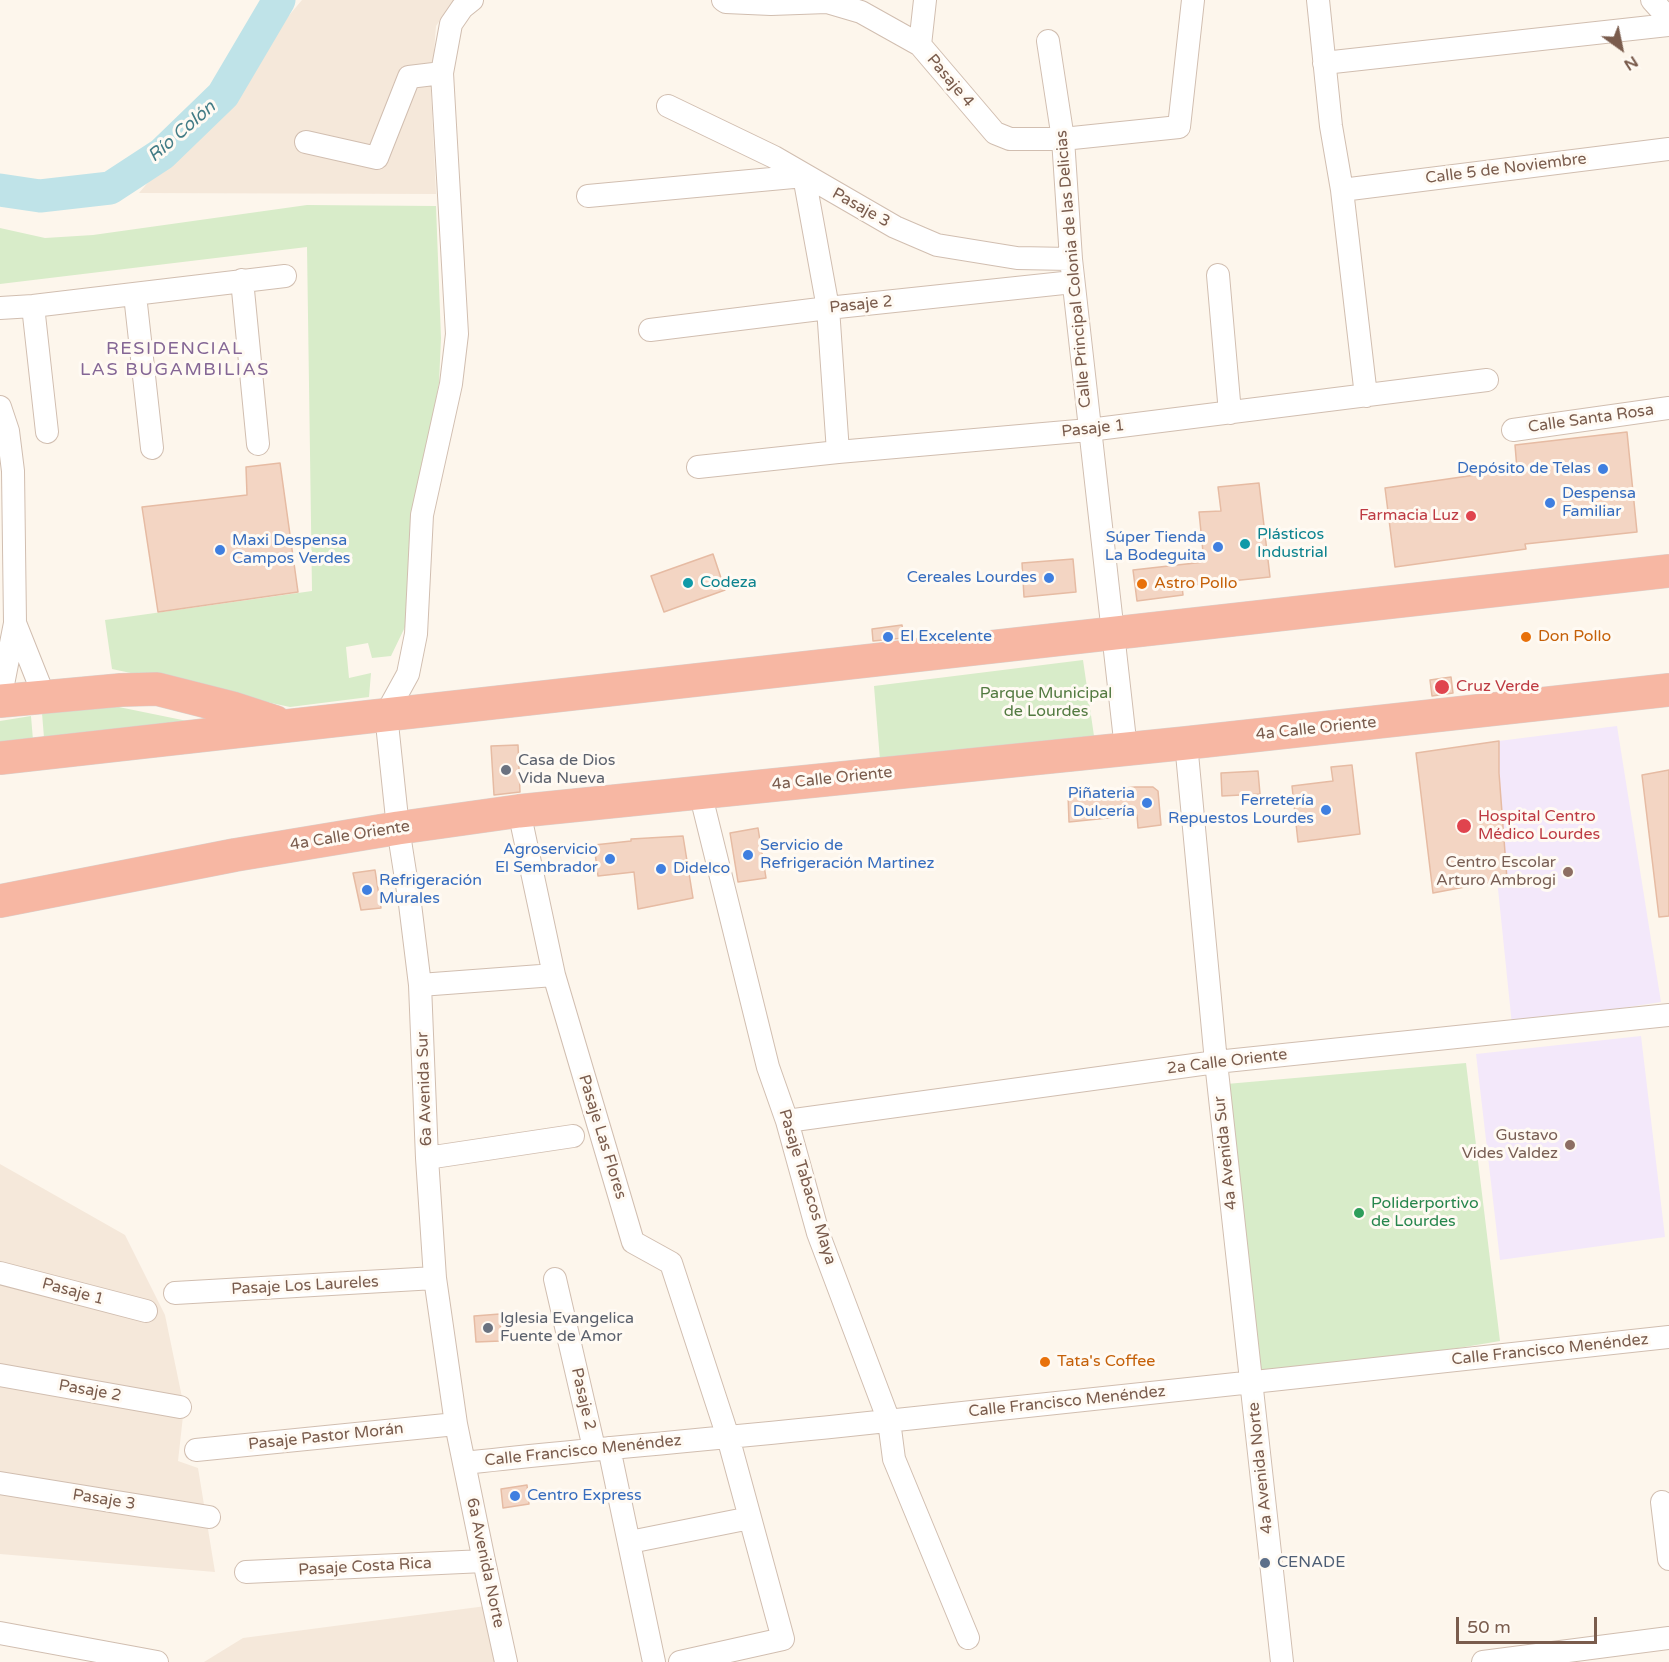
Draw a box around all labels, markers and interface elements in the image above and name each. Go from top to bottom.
north arrow [1591,18,1651,78]
street label: Pasaje 4 [922,51,978,111]
text: N [1620,51,1642,75]
water label: Río Colón [144,97,220,167]
street label: Calle Principal Colonia de las Delicias [1052,129,1096,409]
street label: Calle 5 de Noviembre [1424,150,1588,188]
street label: Pasaje 3 [829,184,893,232]
street label: Pasaje 2 [829,292,893,318]
district label: RESIDENCIAL LAS BUGAMBILIAS [80,338,270,380]
street label: Calle Santa Rosa [1527,401,1655,437]
street label: Pasaje 1 [1061,416,1125,442]
place label: Depósito de Telas [1457,459,1591,479]
marker: Depósito de Telas [1596,462,1610,476]
place label: Despensa Familiar [1562,484,1636,522]
marker: Despensa Familiar [1543,496,1557,510]
place label: Farmacia Luz [1359,506,1459,526]
marker: Farmacia Luz [1464,509,1478,523]
place label: Plásticos Industrial [1257,525,1328,563]
place label: Súper Tienda La Bodeguita [1105,528,1206,566]
place label: Maxi Despensa Campos Verdes [232,531,350,569]
marker: Plásticos Industrial [1238,537,1252,551]
marker: Súper Tienda La Bodeguita [1211,540,1225,554]
marker: Maxi Despensa Campos Verdes [213,543,227,557]
place label: Cereales Lourdes [907,568,1037,588]
marker: Cereales Lourdes [1042,571,1056,585]
place label: Codeza [700,573,757,593]
place label: Astro Pollo [1154,574,1237,594]
marker: Codeza [681,576,695,590]
marker: Astro Pollo [1135,577,1149,591]
place label: El Excelente [900,627,992,647]
place label: Don Pollo [1538,627,1611,647]
marker: El Excelente [881,630,895,644]
marker: Don Pollo [1519,630,1533,644]
place label: Cruz Verde [1456,677,1539,697]
marker: Cruz Verde [1433,678,1451,696]
park label: Parque Municipal de Lourdes [980,684,1112,722]
street label: 4a Calle Oriente [1255,713,1377,745]
place label: Casa de Dios Vida Nueva [518,751,616,789]
marker: Casa de Dios Vida Nueva [499,763,513,777]
street label: 4a Calle Oriente [771,763,893,795]
place label: Piñateria Dulcería [1068,784,1135,822]
place label: Ferretería Repuestos Lourdes [1168,791,1314,829]
marker: Piñateria Dulcería [1140,796,1154,810]
marker: Ferretería Repuestos Lourdes [1319,803,1333,817]
place label: Hospital Centro Médico Lourdes [1478,807,1600,845]
street label: 4a Calle Oriente [289,817,411,855]
marker: Hospital Centro Médico Lourdes [1455,817,1473,835]
place label: Servicio de Refrigeración Martinez [760,836,935,874]
place label: Agroservicio El Sembrador [495,840,598,878]
marker: Servicio de Refrigeración Martinez [741,848,755,862]
marker: Agroservicio El Sembrador [603,852,617,866]
place label: Centro Escolar Arturo Ambrogi [1436,853,1556,891]
place label: Didelco [673,859,730,879]
marker: Didelco [654,862,668,876]
marker: Centro Escolar Arturo Ambrogi [1561,865,1575,879]
place label: Refrigeración Murales [379,871,482,909]
marker: Refrigeración Murales [360,883,374,897]
street label: 6a Avenida Sur [413,1031,437,1147]
street label: 2a Calle Oriente [1166,1045,1288,1079]
street label: Pasaje Las Flores [574,1072,630,1202]
street label: 4a Avenida Sur [1210,1095,1242,1211]
street label: Pasaje Tabacos Maya [774,1107,840,1267]
place label: Gustavo Vides Valdez [1462,1126,1558,1164]
marker: Gustavo Vides Valdez [1563,1138,1577,1152]
place label: Poliderportivo de Lourdes [1371,1194,1479,1232]
marker: Poliderportivo de Lourdes [1352,1206,1366,1220]
street label: Pasaje Los Laureles [231,1273,379,1299]
street label: Pasaje 1 [40,1275,106,1309]
place label: Iglesia Evangelica Fuente de Amor [500,1309,634,1347]
marker: Iglesia Evangelica Fuente de Amor [481,1321,495,1335]
street label: Calle Francisco Menéndez [1451,1330,1649,1370]
place label: Tata's Coffee [1057,1352,1155,1372]
marker: Tata's Coffee [1038,1355,1052,1369]
street label: Pasaje 2 [567,1366,599,1432]
street label: Pasaje 2 [57,1376,123,1406]
street label: Calle Francisco Menéndez [968,1382,1166,1422]
street label: 4a Avenida Norte [1245,1401,1277,1535]
street label: Pasaje Pastor Morán [247,1419,405,1455]
street label: Calle Francisco Menéndez [484,1431,682,1471]
street label: Pasaje 3 [71,1486,137,1514]
place label: Centro Express [527,1486,642,1506]
marker: Centro Express [508,1489,522,1503]
street label: 6a Avenida Norte [462,1496,508,1630]
place label: CENADE [1277,1553,1345,1573]
street label: Pasaje Costa Rica [298,1554,432,1580]
marker: CENADE [1258,1556,1272,1570]
scale bar [1459,1605,1600,1643]
text: 50 m [1467,1616,1511,1638]

